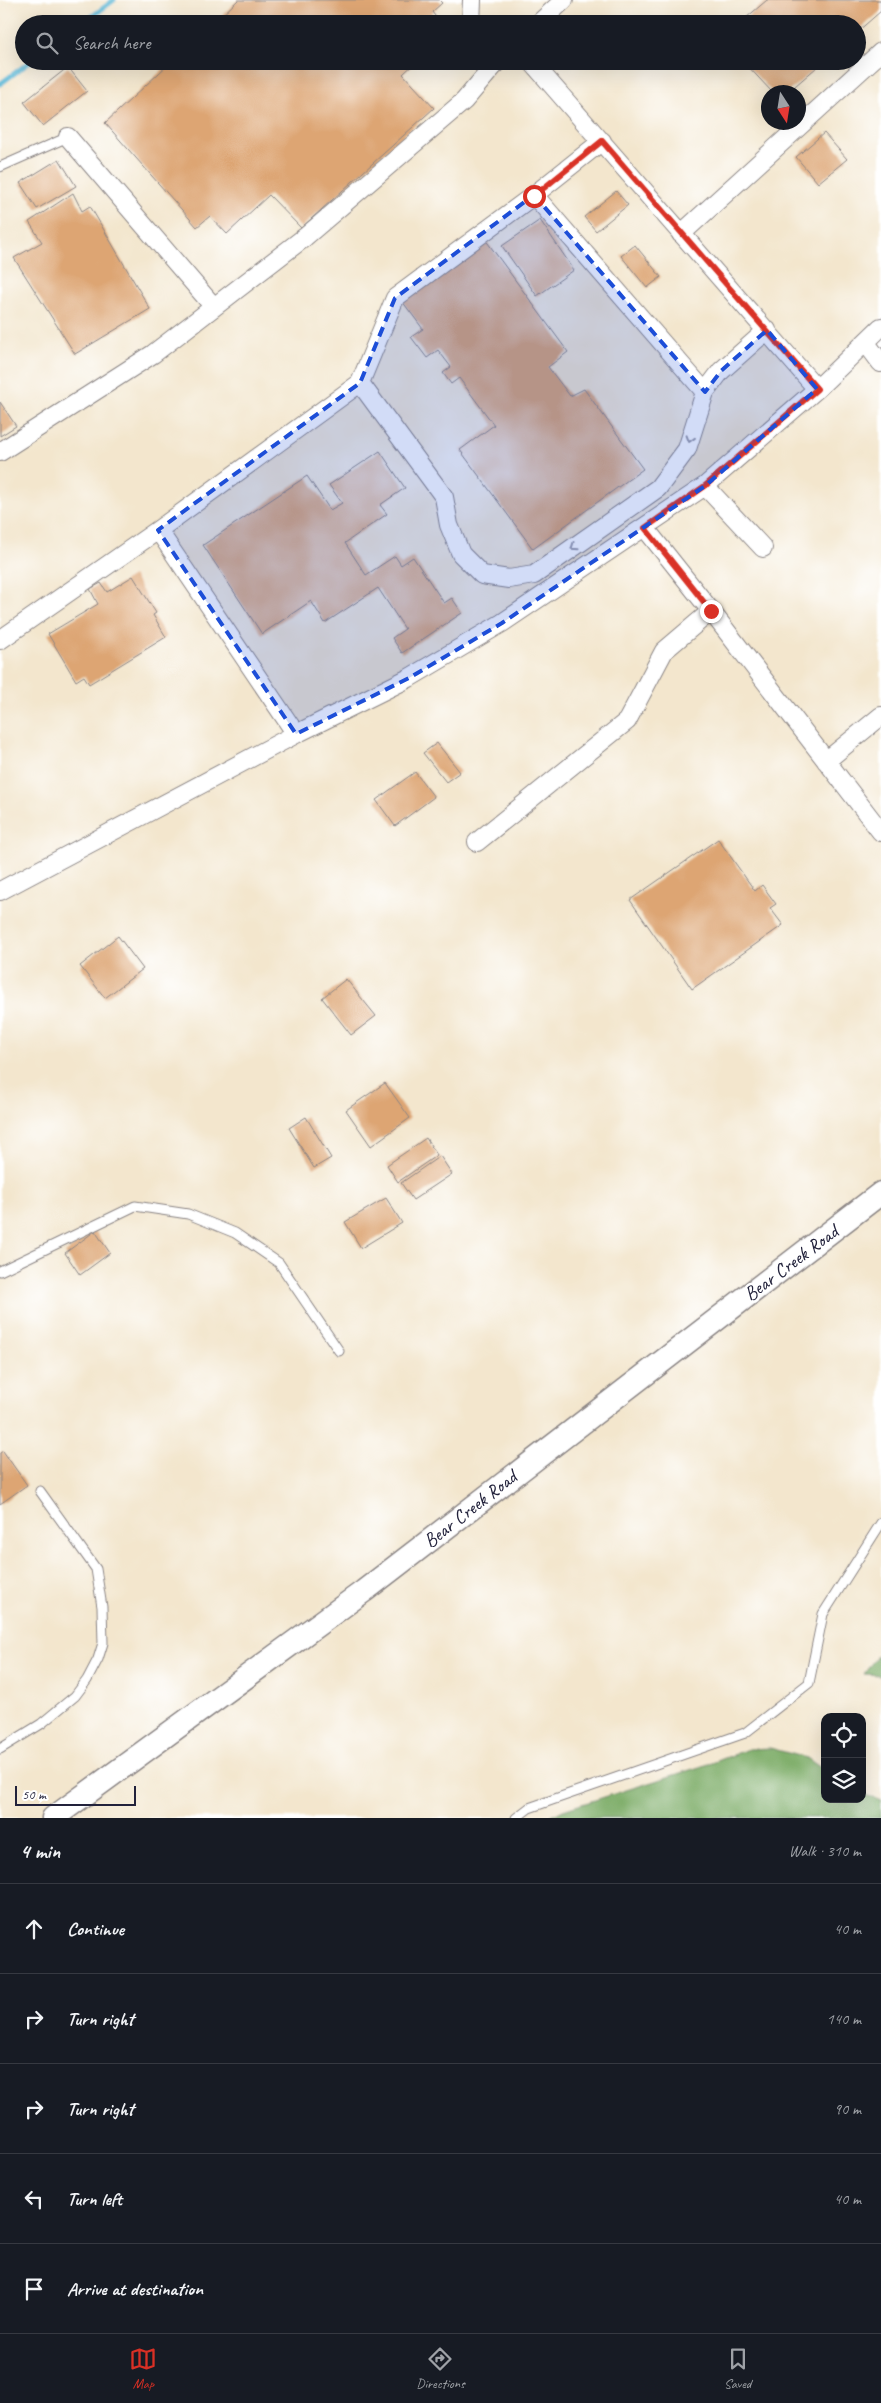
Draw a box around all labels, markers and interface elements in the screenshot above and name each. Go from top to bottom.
search box [15,15,866,70]
icon: search [33,29,61,57]
text: Search here [73,31,150,55]
north arrow [761,85,806,130]
route start [523,185,546,208]
one-way arrow [686,434,696,443]
one-way arrow [570,541,579,550]
route end [700,600,723,623]
street label: Bear Creek Road [739,1217,846,1307]
street label: Bear Creek Road [418,1463,524,1553]
map controls [821,1713,866,1803]
button: locate [821,1713,866,1758]
button: layers [821,1758,866,1803]
scale bar [15,1783,136,1806]
text: 50 m [22,1786,46,1803]
text: 4 min [20,1838,60,1864]
text: Walk · 310 m [789,1841,861,1861]
icon: ahead [20,1915,48,1943]
text: Continue [67,1917,124,1941]
text: 40 m [834,1919,861,1939]
icon: right [20,2005,48,2033]
text: Turn right [67,2007,134,2031]
text: 140 m [827,2009,861,2029]
icon: right [20,2095,48,2123]
text: Turn right [67,2097,134,2121]
text: 90 m [834,2099,861,2119]
icon: left [20,2185,48,2213]
text: Turn left [67,2187,122,2211]
text: 40 m [834,2189,861,2209]
icon: arrive [20,2275,48,2303]
text: Arrive at destination [67,2277,203,2301]
tab: Map [129,2345,157,2392]
tab: Directions [416,2345,465,2392]
tab: Saved [724,2345,752,2392]

